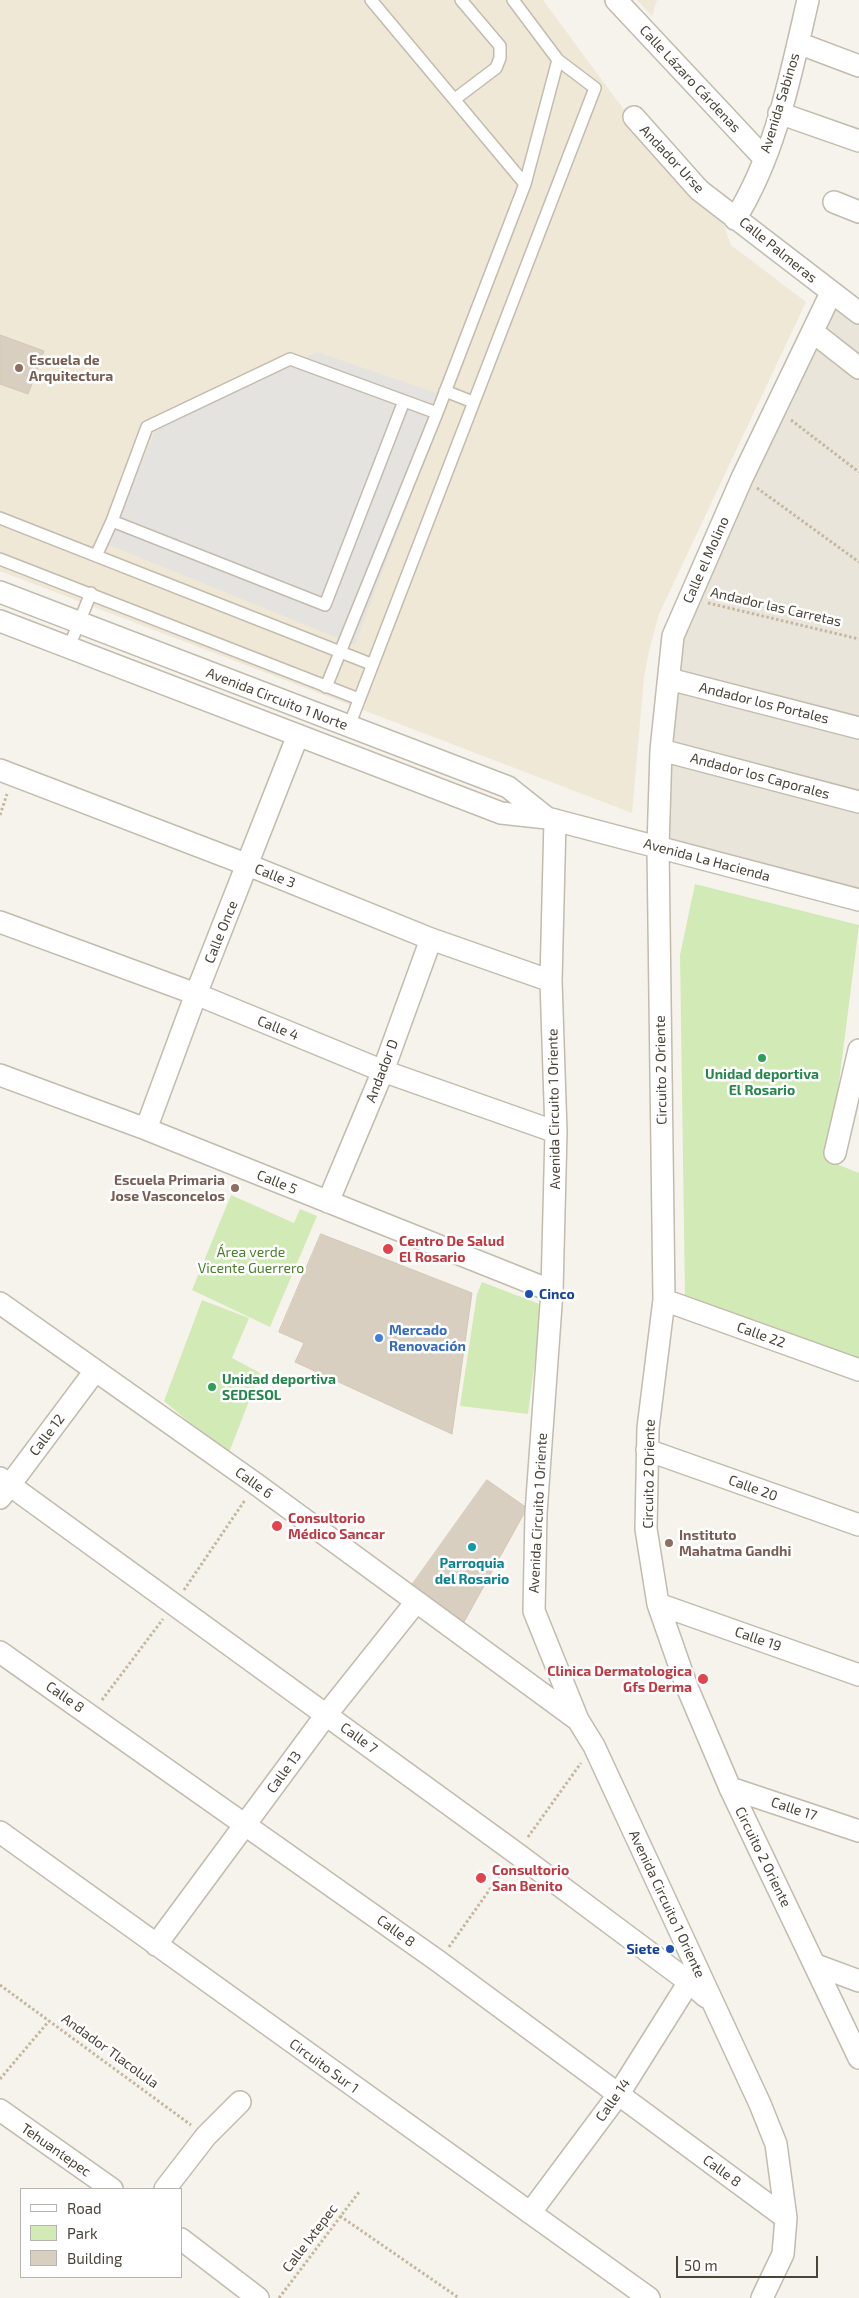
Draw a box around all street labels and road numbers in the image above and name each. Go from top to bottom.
street label: Calle Lázaro Cárdenas [636,22,744,136]
street label: Avenida Sabinos [757,51,803,155]
street label: Andador Urse [636,122,708,196]
street label: Calle Palmeras [736,214,820,286]
street label: Calle el Molino [679,514,733,606]
street label: Andador las Carretas [709,584,843,630]
street label: Avenida Circuito 1 Norte [204,664,350,734]
street label: Andador los Portales [697,679,831,727]
street label: Andador los Caporales [689,749,831,803]
street label: Avenida La Hacienda [642,835,772,885]
street label: Calle 3 [252,860,298,892]
street label: Calle Once [201,898,241,966]
street label: Calle 4 [255,1012,301,1044]
street label: Circuito 2 Oriente [652,1015,670,1125]
street label: Avenida Circuito 1 Oriente [544,1028,564,1190]
street label: Andador D [362,1037,402,1105]
street label: Calle 5 [254,1166,300,1198]
street label: Calle 22 [734,1318,788,1352]
street label: Calle 12 [26,1411,68,1459]
street label: Circuito 2 Oriente [640,1419,658,1529]
street label: Avenida Circuito 1 Oriente [525,1432,551,1594]
street label: Calle 6 [232,1464,276,1502]
street label: Calle 20 [726,1471,780,1505]
street label: Calle 19 [732,1623,784,1655]
street label: Calle 8 [43,1678,87,1716]
street label: Calle 7 [337,1719,381,1757]
street label: Calle 13 [263,1748,305,1796]
street label: Calle 17 [769,1794,819,1824]
street label: Circuito 2 Oriente [731,1804,795,1910]
street label: Avenida Circuito 1 Oriente [625,1828,709,1980]
street label: Calle 8 [374,1912,418,1950]
street label: Andador Tlacolula [58,2010,162,2092]
street label: Circuito Sur 1 [286,2035,362,2097]
street label: Calle 14 [592,2075,634,2125]
street label: Tehuantepec [18,2120,94,2180]
street label: Calle 8 [700,2152,744,2190]
street label: Calle Ixtepec [279,2201,341,2275]

